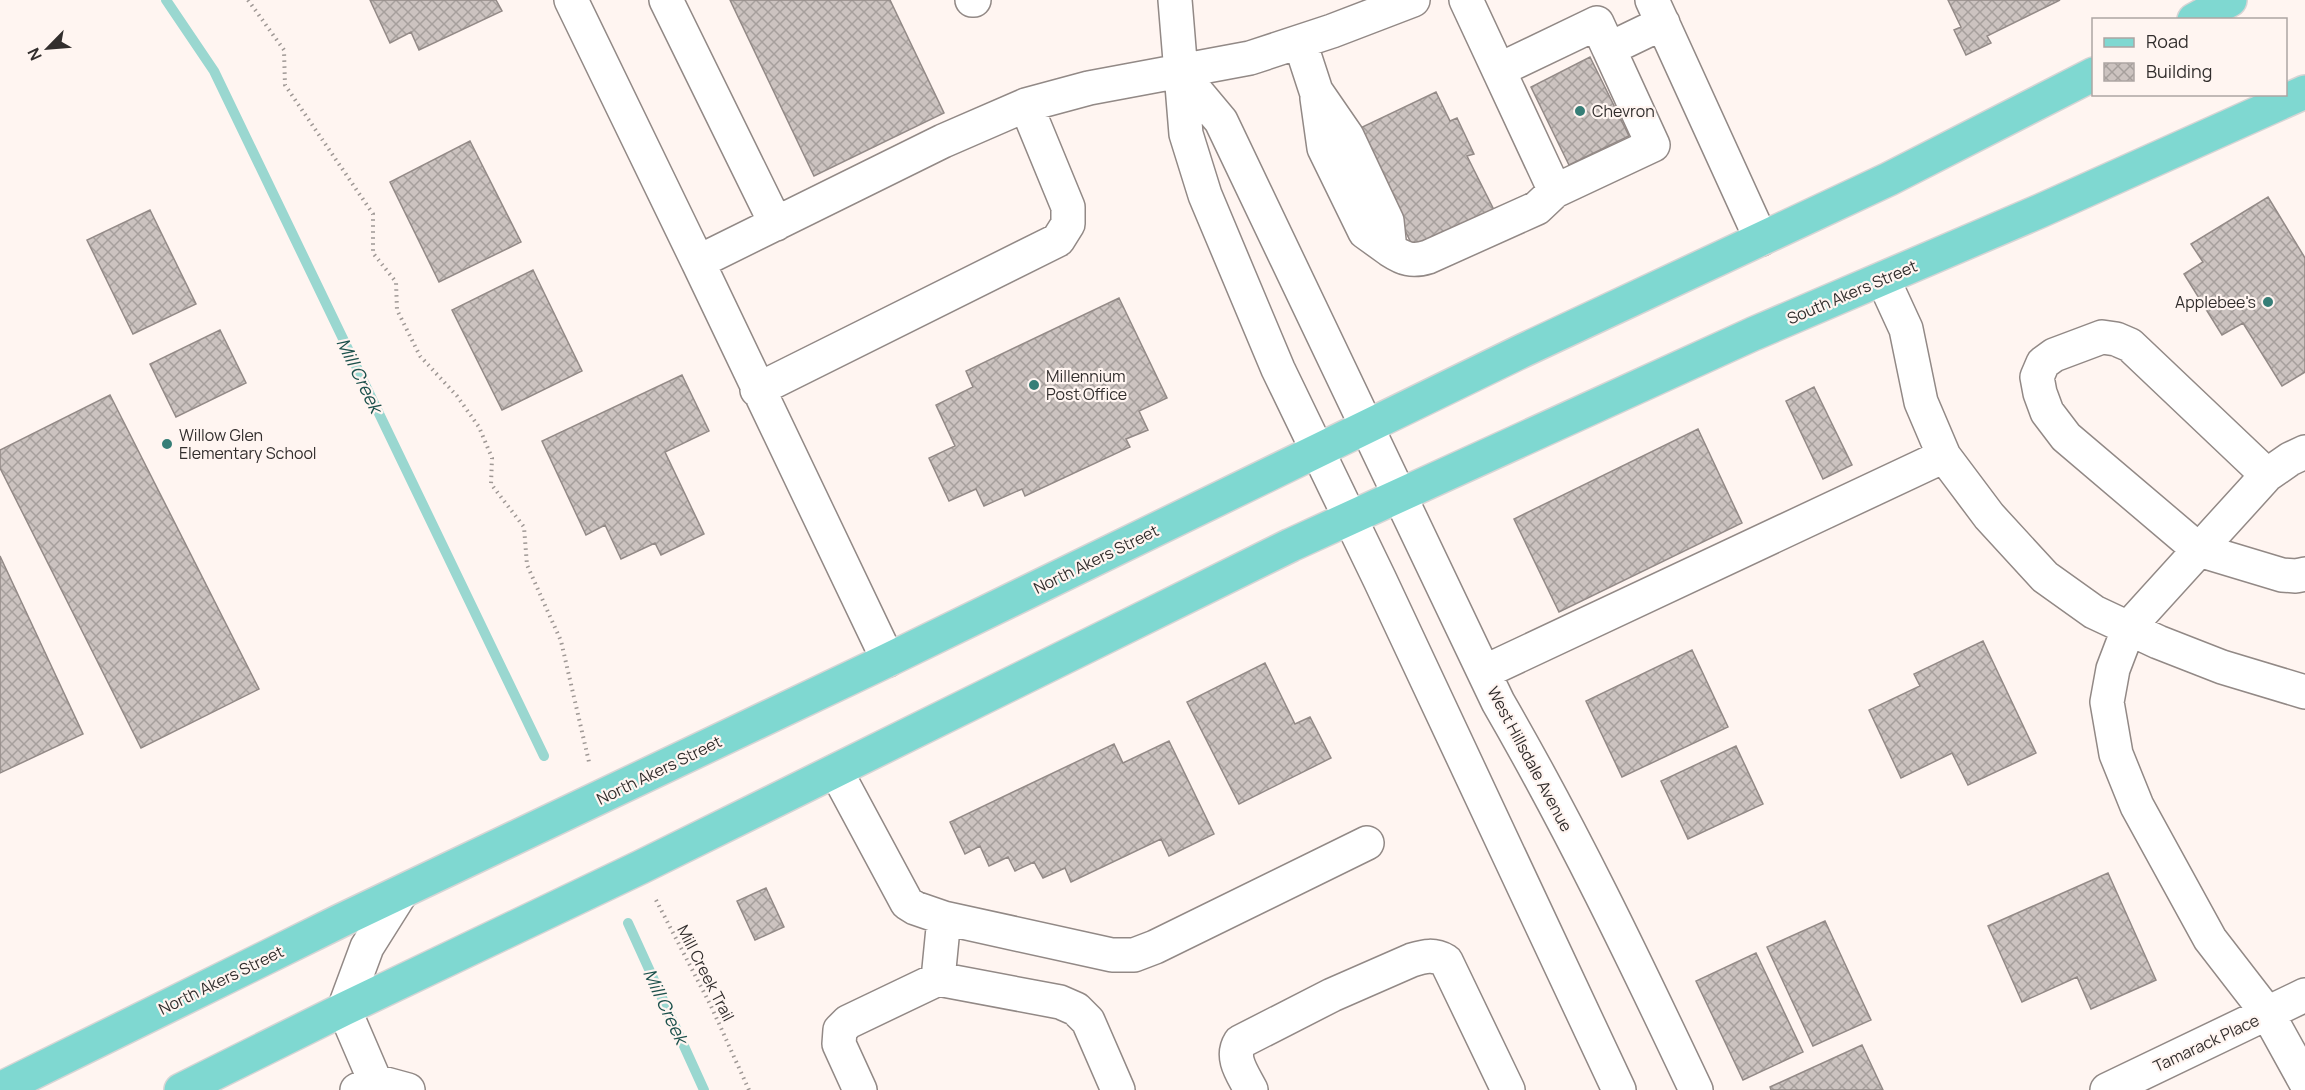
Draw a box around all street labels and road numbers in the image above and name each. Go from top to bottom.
street label: South Akers Street [1784,255,1920,329]
street label: North Akers Street [1030,519,1162,599]
street label: West Hillsdale Avenue [1482,683,1578,835]
street label: North Akers Street [593,730,725,810]
street label: Mill Creek Trail [672,921,740,1025]
street label: North Akers Street [155,940,287,1020]
street label: Tamarack Place [2150,1009,2262,1077]

